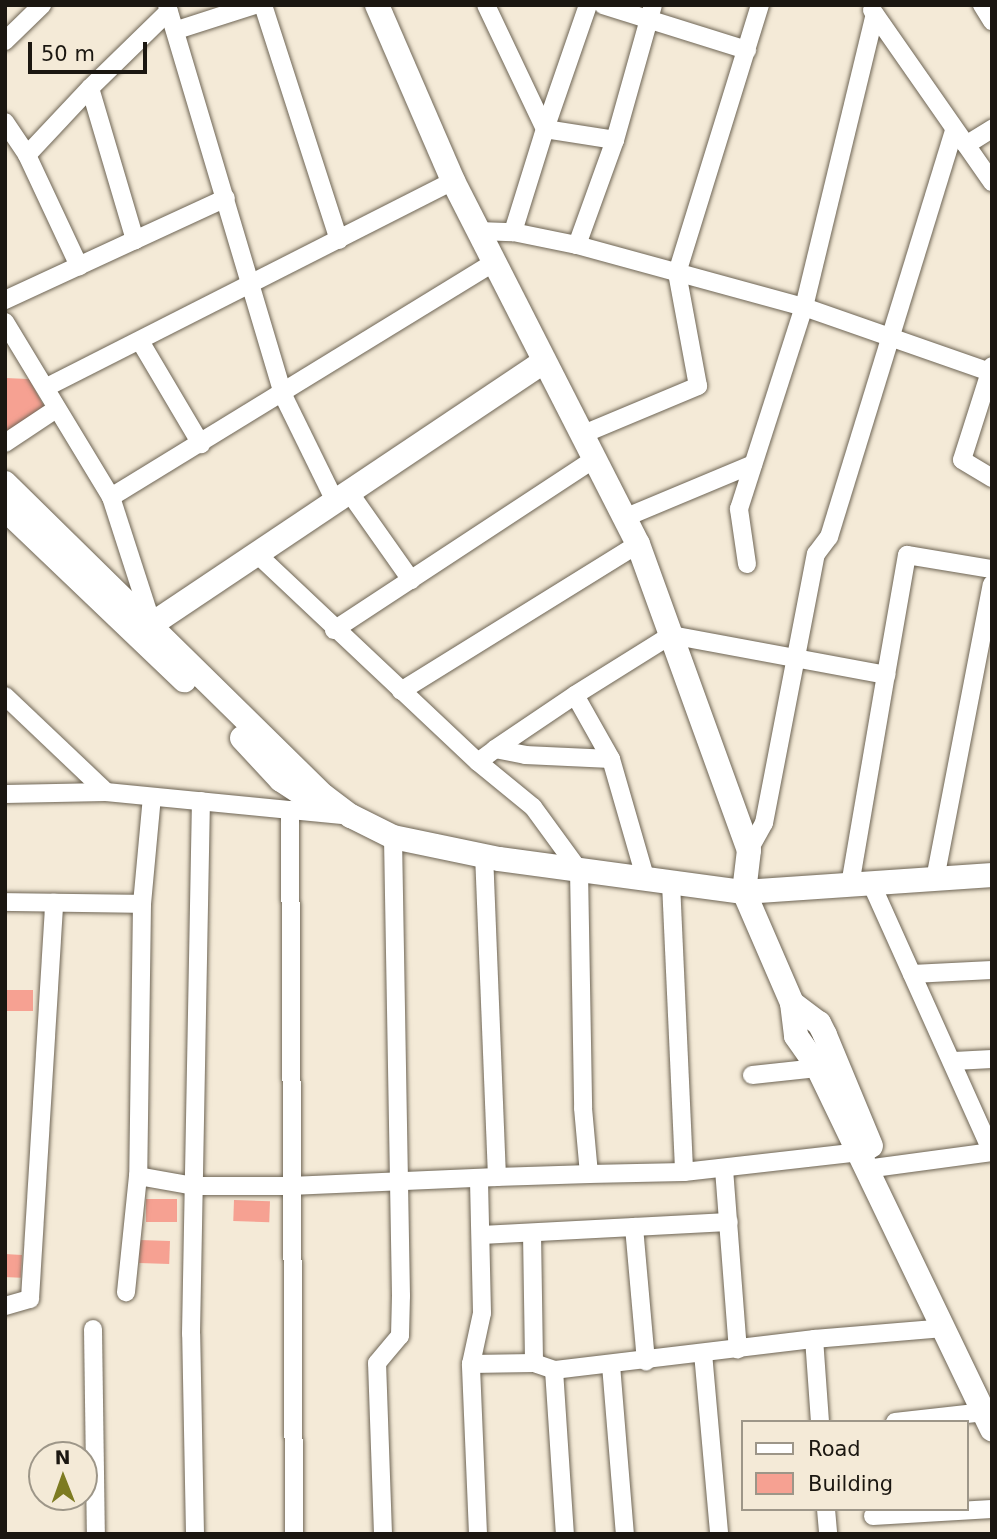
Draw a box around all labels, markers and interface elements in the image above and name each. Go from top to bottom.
scale bar [32,28,150,72]
text: 50 m [41,42,95,66]
legend [741,1420,969,1511]
text: Road [808,1437,861,1461]
north arrow [28,1441,98,1511]
text: N [55,1446,71,1468]
text: Building [808,1472,893,1496]

